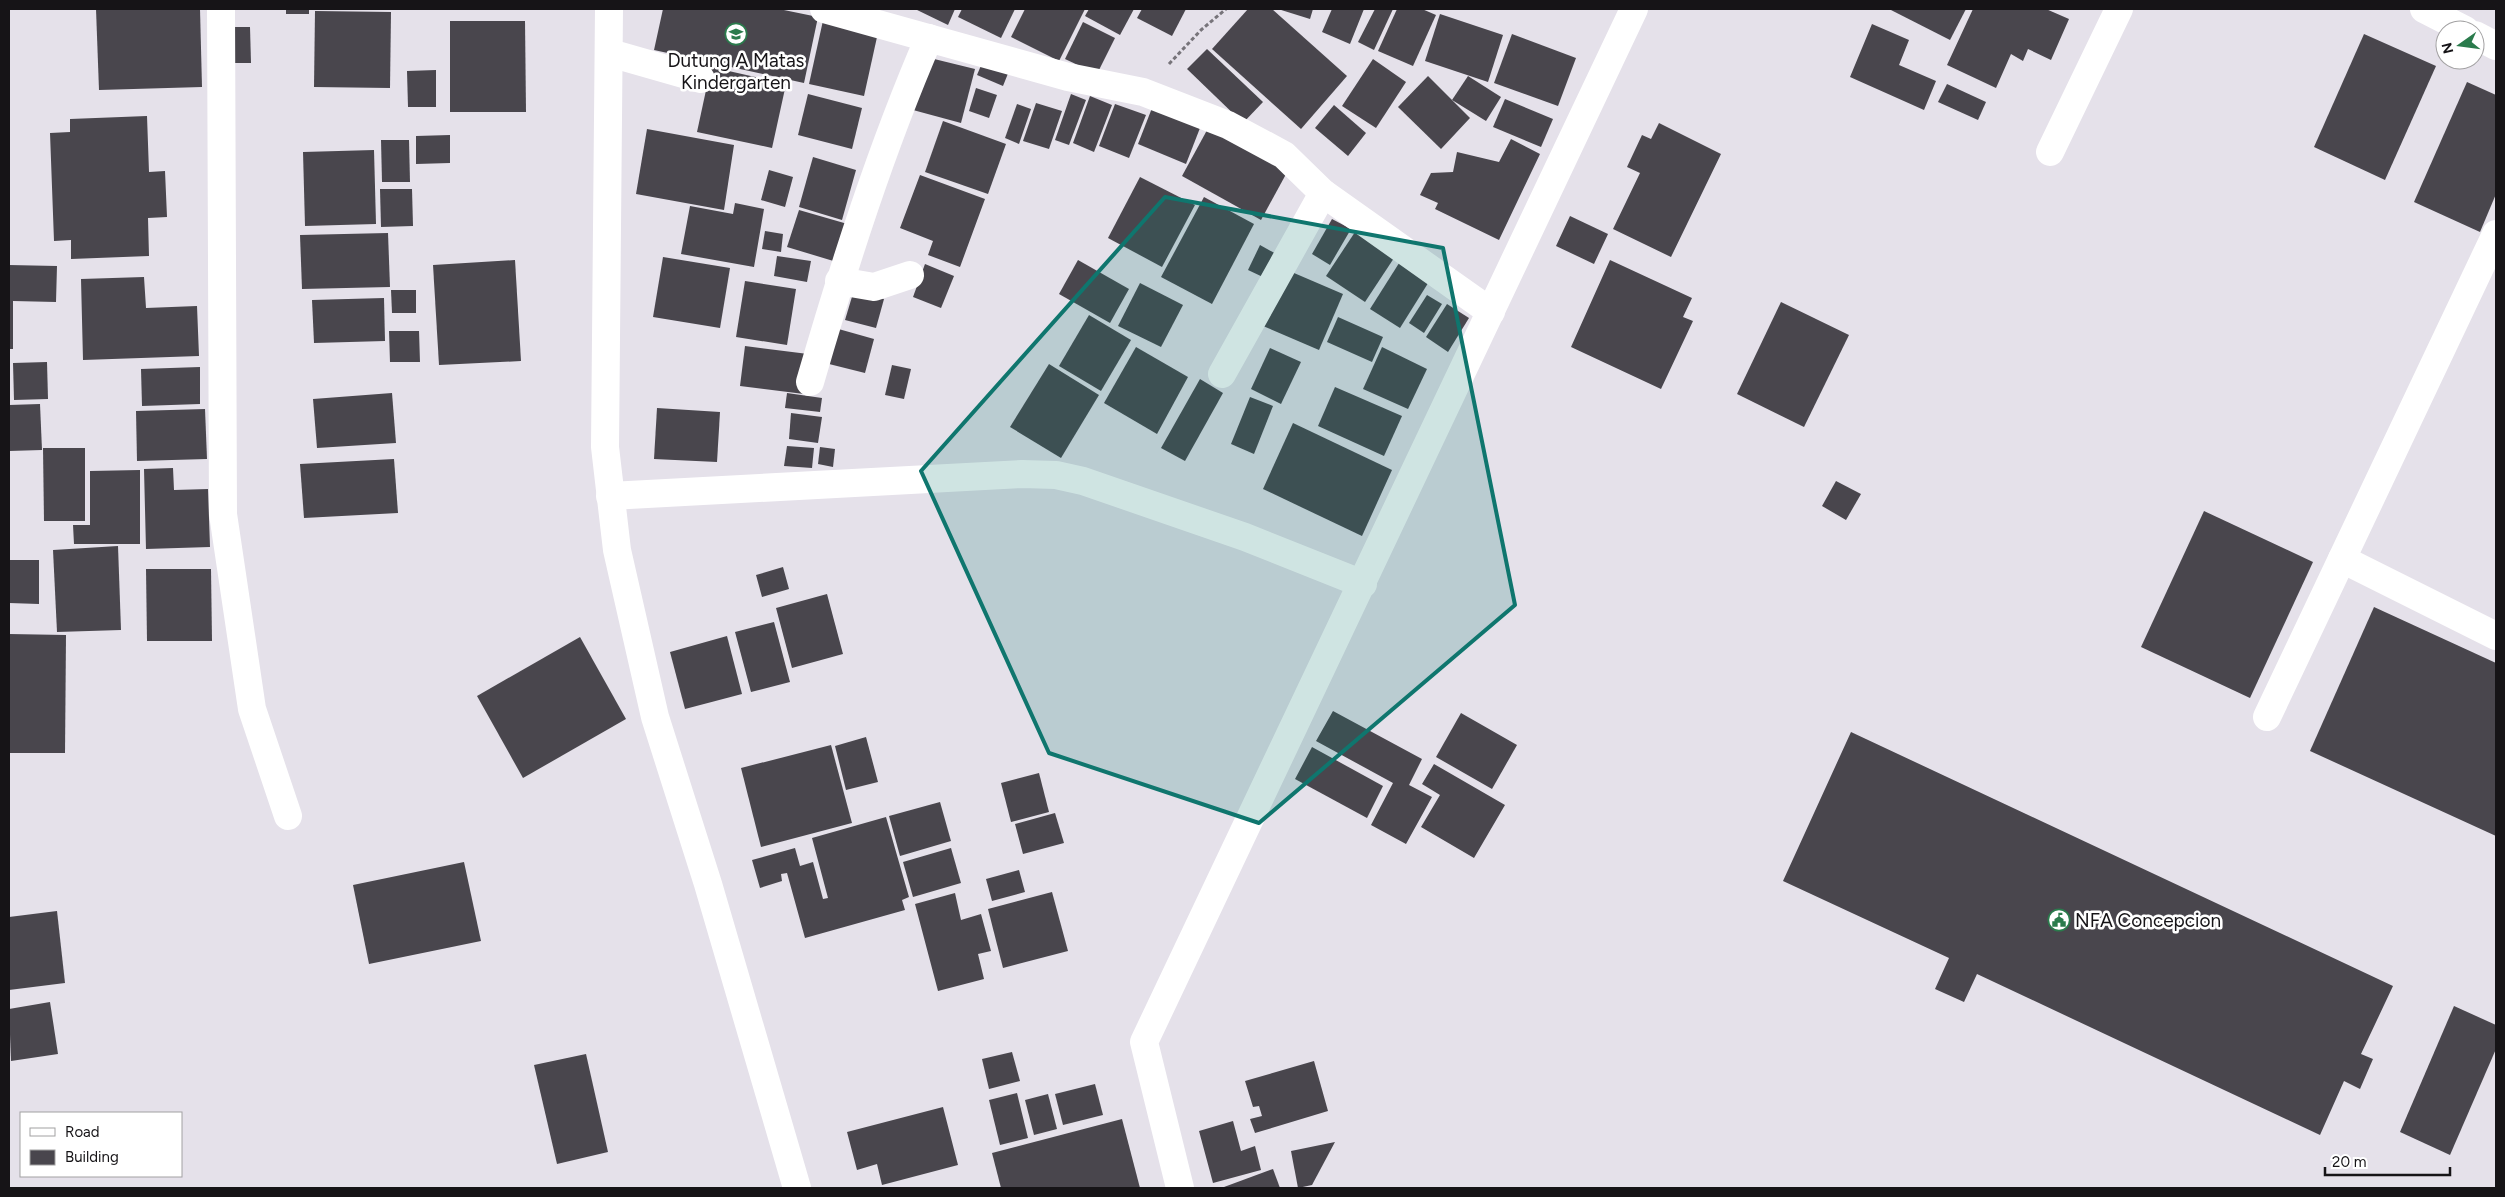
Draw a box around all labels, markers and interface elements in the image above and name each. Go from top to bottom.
north arrow [2435,20,2485,70]
school or university icon: Dutung A Matas Kindergarten [724,22,748,46]
text: N [2438,41,2457,55]
place label: Dutung A Matas Kindergarten [668,49,805,94]
public building icon: NFA Concepcion [2047,908,2071,932]
place label: NFA Concepcion [2075,909,2221,932]
legend [20,1112,182,1177]
text: Road [65,1123,100,1141]
scale bar [2325,1144,2450,1176]
text: Building [65,1148,119,1166]
text: 20 m [2332,1153,2366,1171]

